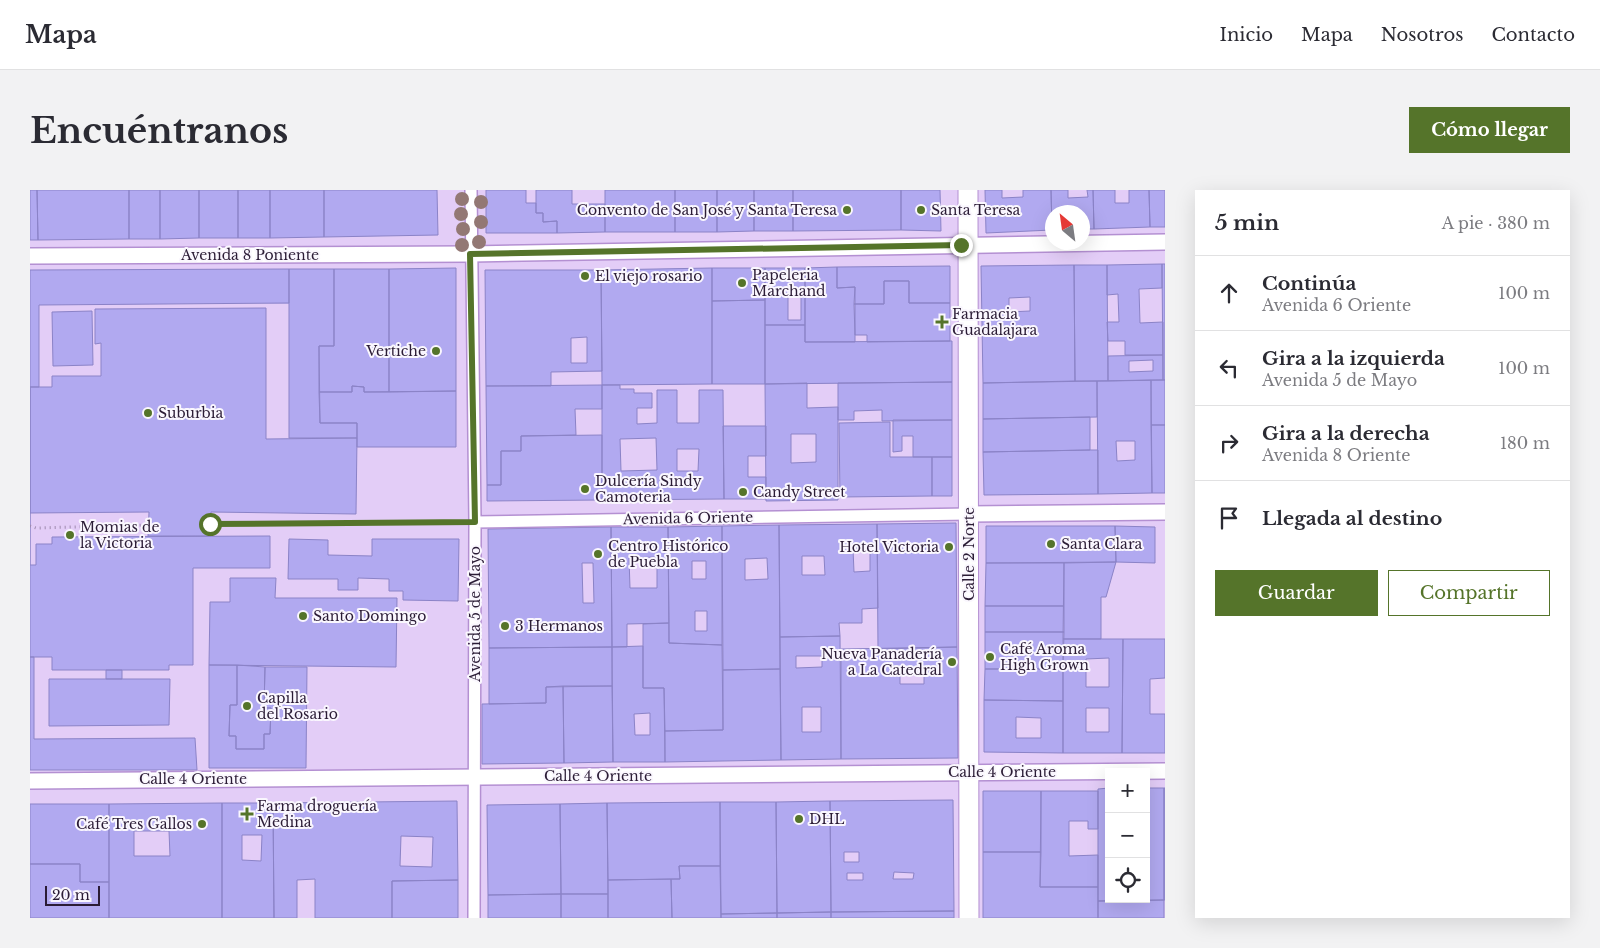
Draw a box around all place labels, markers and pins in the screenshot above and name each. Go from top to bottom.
place label: Convento de San José y Santa Teresa [577,201,837,219]
place label: Santa Teresa [931,201,1021,219]
marker: Convento de San José y Santa Teresa [841,204,853,216]
marker: Santa Teresa [915,204,927,216]
place label: Papeleria Marchand [752,266,826,300]
place label: El viejo rosario [595,267,703,285]
marker: El viejo rosario [579,270,591,282]
marker: Papeleria Marchand [736,277,748,289]
place label: Farmacia Guadalajara [952,305,1038,339]
marker: Farmacia Guadalajara [936,316,948,328]
place label: Vertiche [365,342,426,360]
marker: Vertiche [430,345,442,357]
place label: Suburbia [158,404,224,422]
marker: Suburbia [142,407,154,419]
place label: Dulcería Sindy Camoteria [595,472,702,506]
marker: Dulcería Sindy Camoteria [579,483,591,495]
place label: Candy Street [753,483,846,501]
marker: Candy Street [737,486,749,498]
place label: Momias de la Victoria [80,518,159,552]
marker: Momias de la Victoria [64,529,76,541]
place label: Santa Clara [1061,535,1143,553]
place label: Centro Histórico de Puebla [608,537,729,571]
place label: Hotel Victoria [839,538,939,556]
marker: Santa Clara [1045,538,1057,550]
marker: Hotel Victoria [943,541,955,553]
marker: Centro Histórico de Puebla [592,548,604,560]
place label: Santo Domingo [313,607,426,625]
marker: Santo Domingo [297,610,309,622]
place label: 3 Hermanos [515,617,603,635]
marker: 3 Hermanos [499,620,511,632]
place label: Café Aroma High Grown [1000,640,1089,674]
place label: Nueva Panadería a La Catedral [821,645,942,679]
marker: Café Aroma High Grown [984,651,996,663]
marker: Nueva Panadería a La Catedral [946,656,958,668]
place label: Capilla del Rosario [257,689,338,723]
marker: Capilla del Rosario [241,700,253,712]
place label: Farma droguería Medina [257,797,377,831]
marker: Farma droguería Medina [241,808,253,820]
place label: DHL [809,810,844,828]
marker: DHL [793,813,805,825]
place label: Café Tres Gallos [76,815,192,833]
marker: Café Tres Gallos [196,818,208,830]

